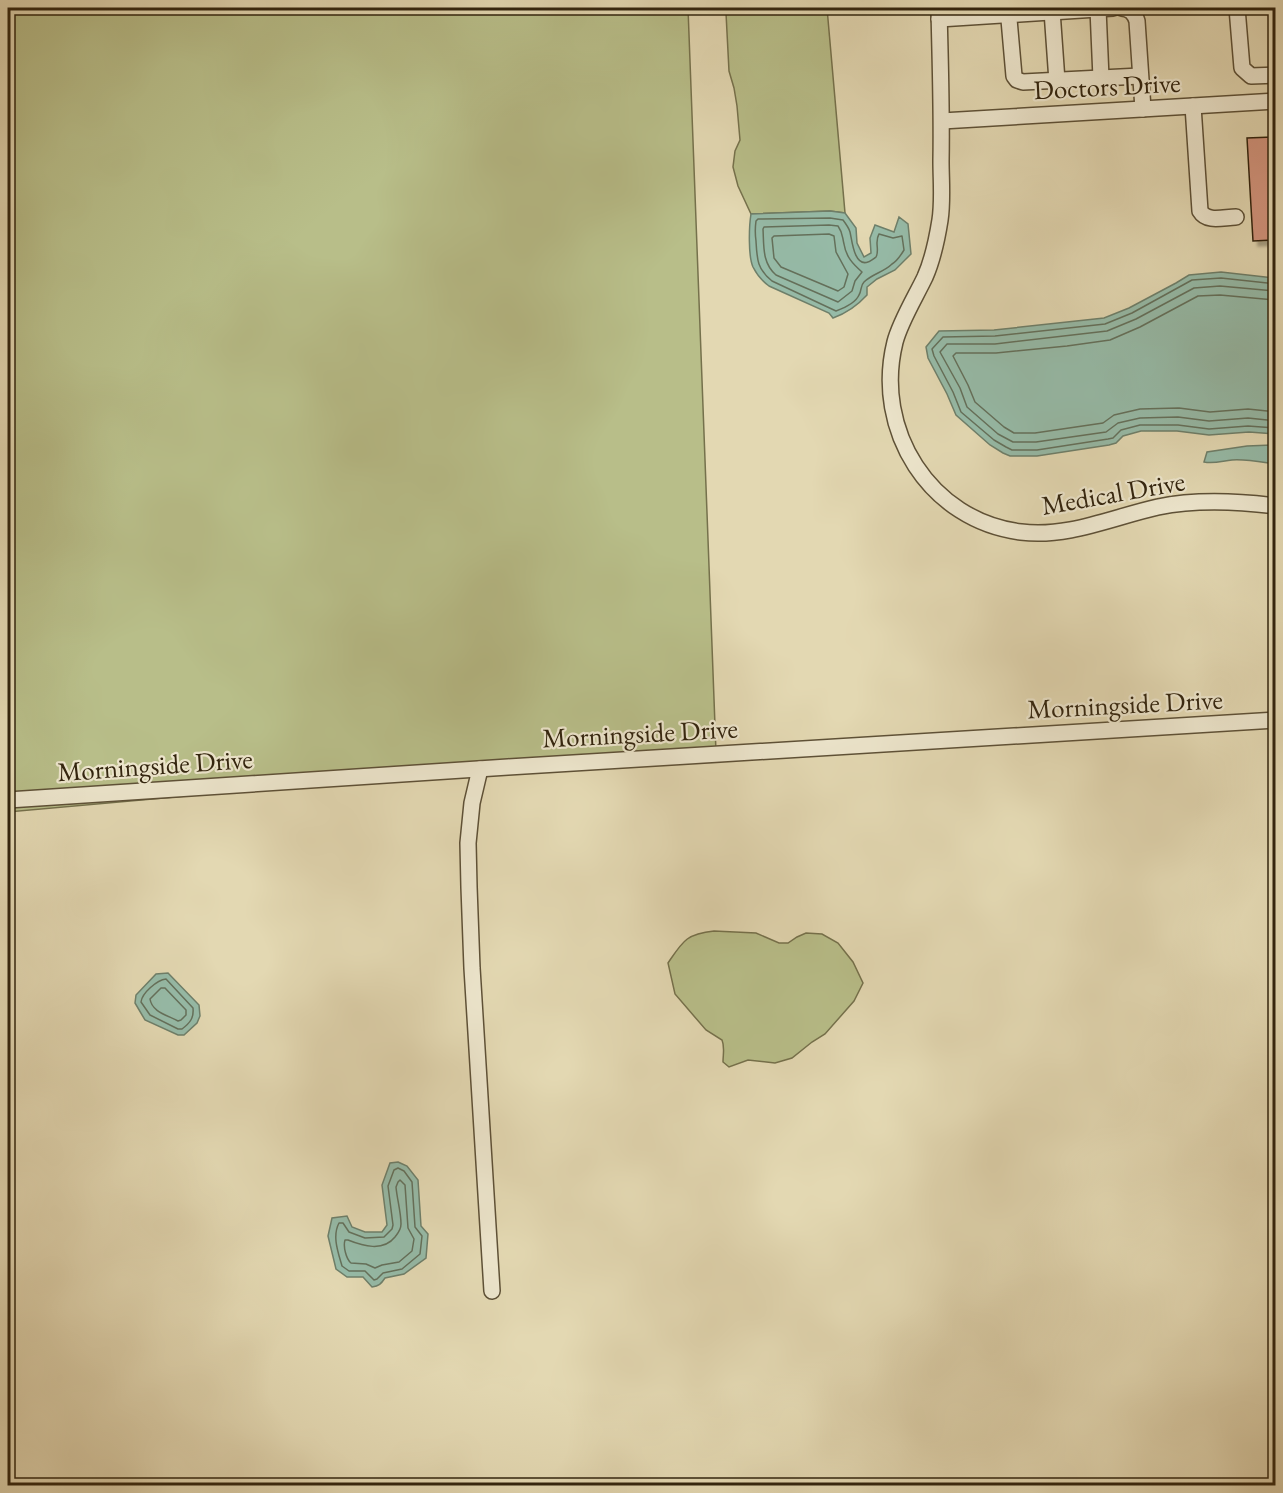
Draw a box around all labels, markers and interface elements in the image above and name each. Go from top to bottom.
street label: Doctors Drive [1032,65,1182,107]
street label: Medical Drive [1038,463,1188,523]
street label: Morningside Drive [1026,681,1224,727]
street label: Morningside Drive [541,710,739,756]
street label: Morningside Drive [56,741,254,789]

